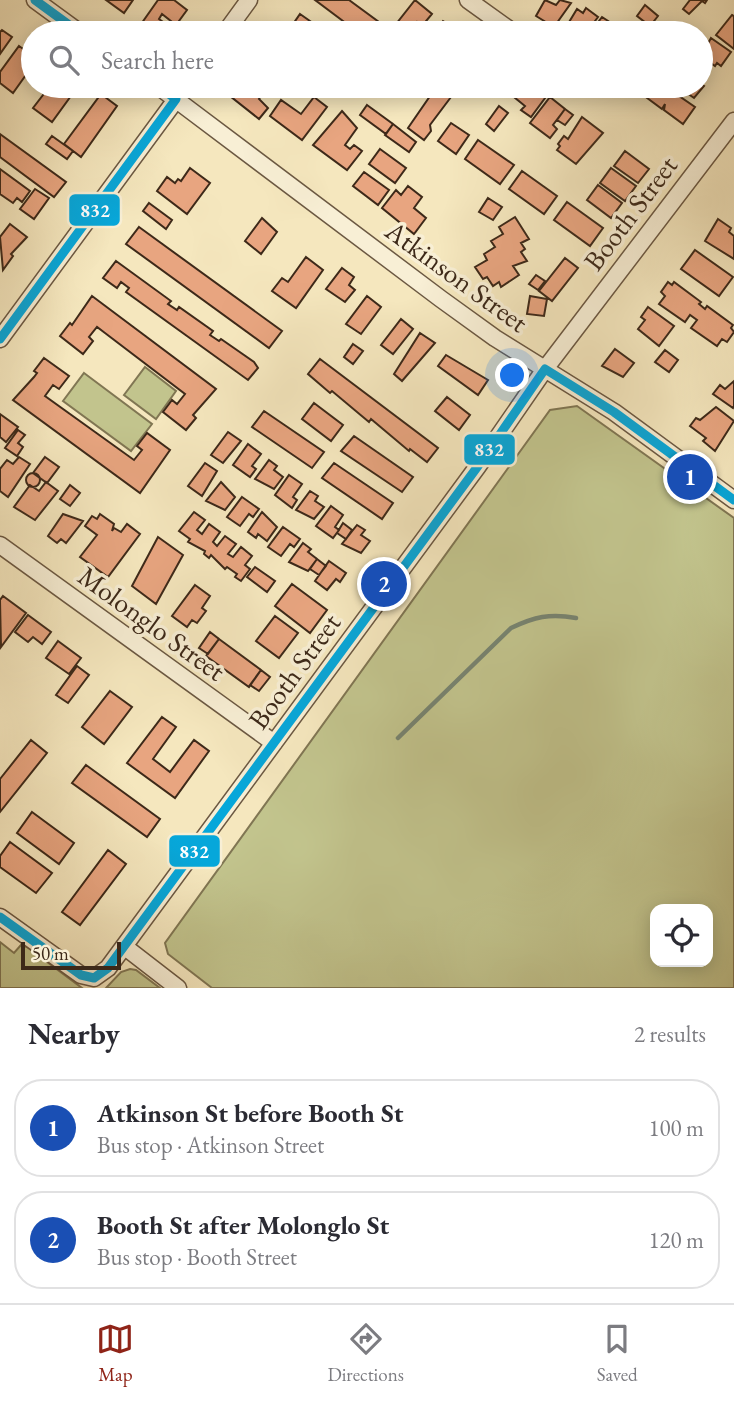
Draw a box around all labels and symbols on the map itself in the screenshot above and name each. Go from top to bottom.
street label: Booth Street [575,148,685,278]
line badge: 832 [68,193,121,227]
text: 832 [80,198,110,223]
street label: Atkinson Street [378,212,536,340]
your location [495,358,529,392]
line badge: 832 [463,433,516,466]
text: 832 [474,437,504,462]
pin: 1 [667,451,713,503]
street label: Molonglo Street [71,557,233,689]
pin: 2 [361,558,407,610]
street label: Booth Street [240,606,348,736]
line badge: 832 [168,834,221,868]
text: 832 [179,839,209,864]
scale bar [21,939,121,971]

